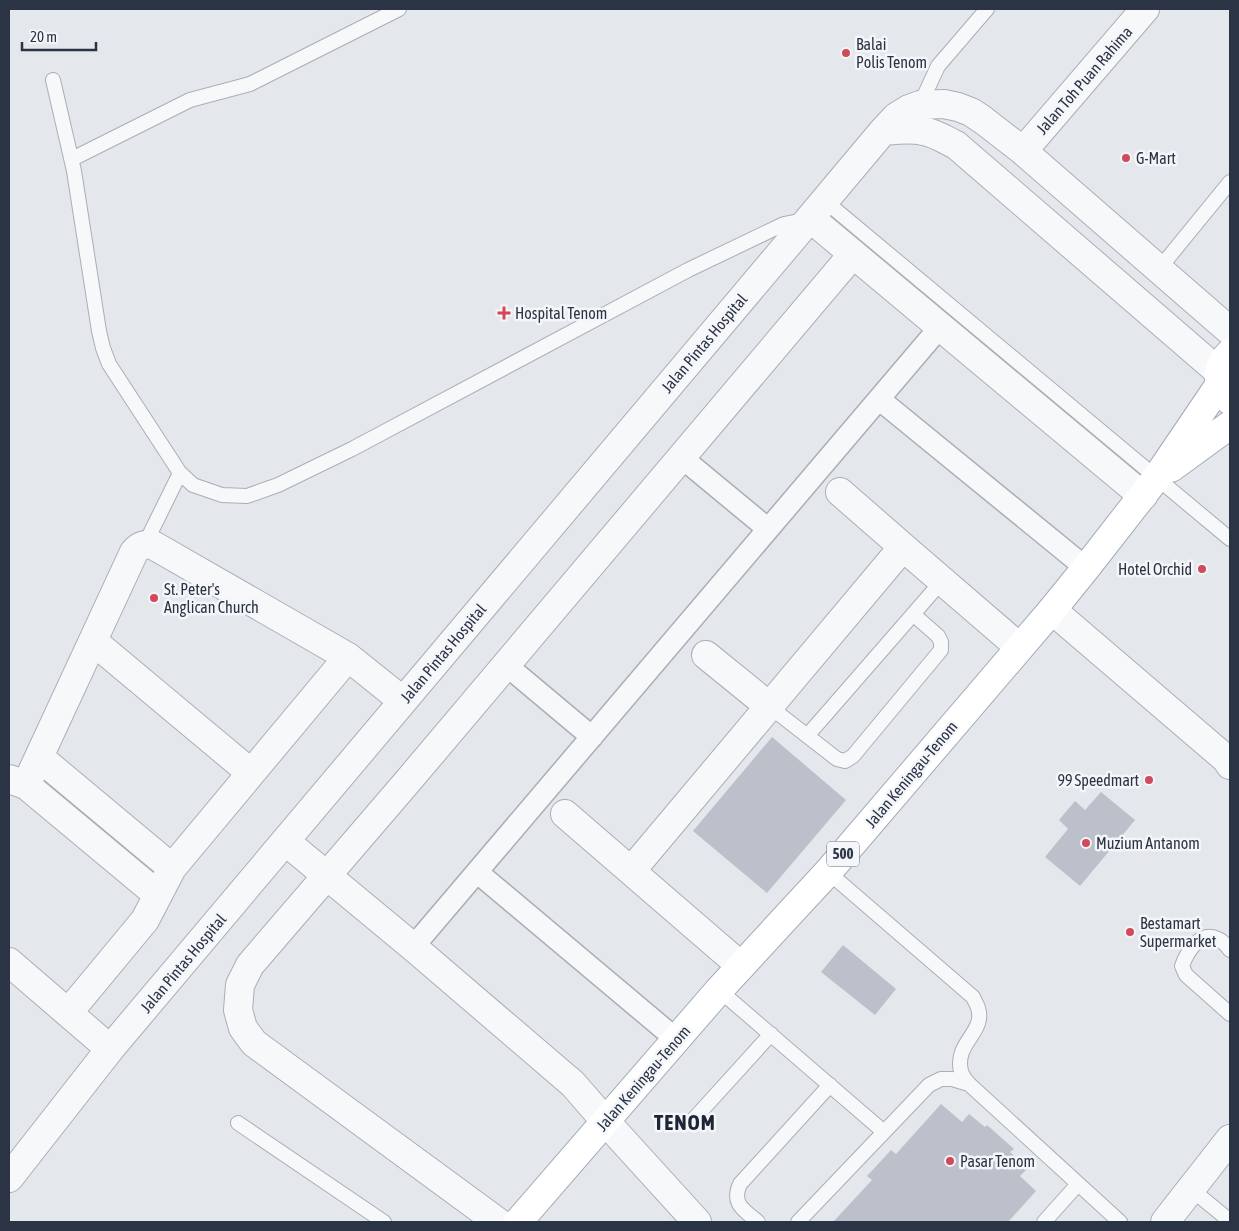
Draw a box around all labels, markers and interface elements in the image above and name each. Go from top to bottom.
scale bar [22,20,96,52]
street label: Jalan Toh Puan Rahima [1032,23,1136,137]
text: 20 m [30,28,57,45]
place label: Balai Polis Tenom [856,35,927,71]
marker: Balai Polis Tenom [840,47,852,59]
place label: G-Mart [1136,149,1176,167]
marker: G-Mart [1120,152,1132,164]
street label: Jalan Pintas Hospital [658,290,752,397]
place label: Hospital Tenom [515,304,607,323]
marker: Hospital Tenom [497,306,511,320]
place label: Hotel Orchid [1118,560,1192,578]
marker: Hotel Orchid [1196,563,1208,575]
place label: St. Peter's Anglican Church [164,580,259,617]
marker: St. Peter's Anglican Church [148,592,160,604]
street label: Jalan Pintas Hospital [397,600,491,707]
street label: Jalan Keningau-Tenom [861,717,961,831]
place label: 99 Speedmart [1057,771,1139,790]
marker: 99 Speedmart [1143,774,1155,786]
place label: Muzium Antanom [1096,834,1200,852]
marker: Muzium Antanom [1080,837,1092,849]
road number: 500 [827,842,859,866]
street label: Jalan Pintas Hospital [137,910,231,1017]
place label: Bestamart Supermarket [1140,914,1217,951]
marker: Bestamart Supermarket [1124,926,1136,938]
street label: Jalan Keningau-Tenom [593,1022,694,1135]
district label: TENOM [654,1110,716,1134]
place label: Pasar Tenom [960,1152,1035,1170]
marker: Pasar Tenom [944,1155,956,1167]

